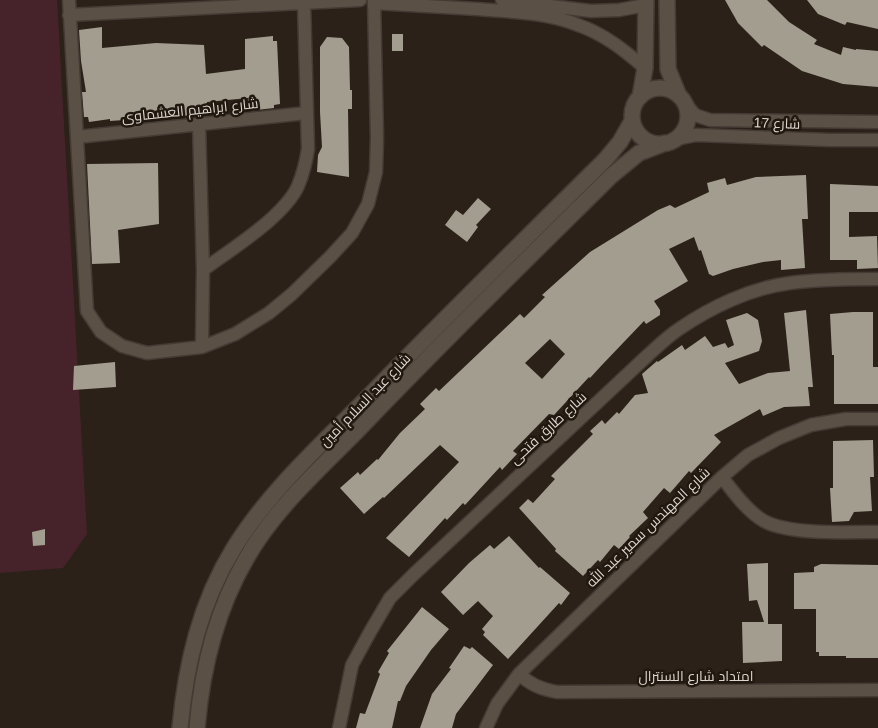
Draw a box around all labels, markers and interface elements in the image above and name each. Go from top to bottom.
street label: شارع ابراهيم العشماوى [121,95,259,127]
street label: شارع 17 [753,114,801,133]
street label: شارع عبد السلام أمين [316,349,415,451]
street label: شارع طارق فتحى [506,389,590,468]
street label: شارع المهندس سمير عبد الله [582,463,714,591]
street label: امتداد شارع السنترال [639,668,753,685]

